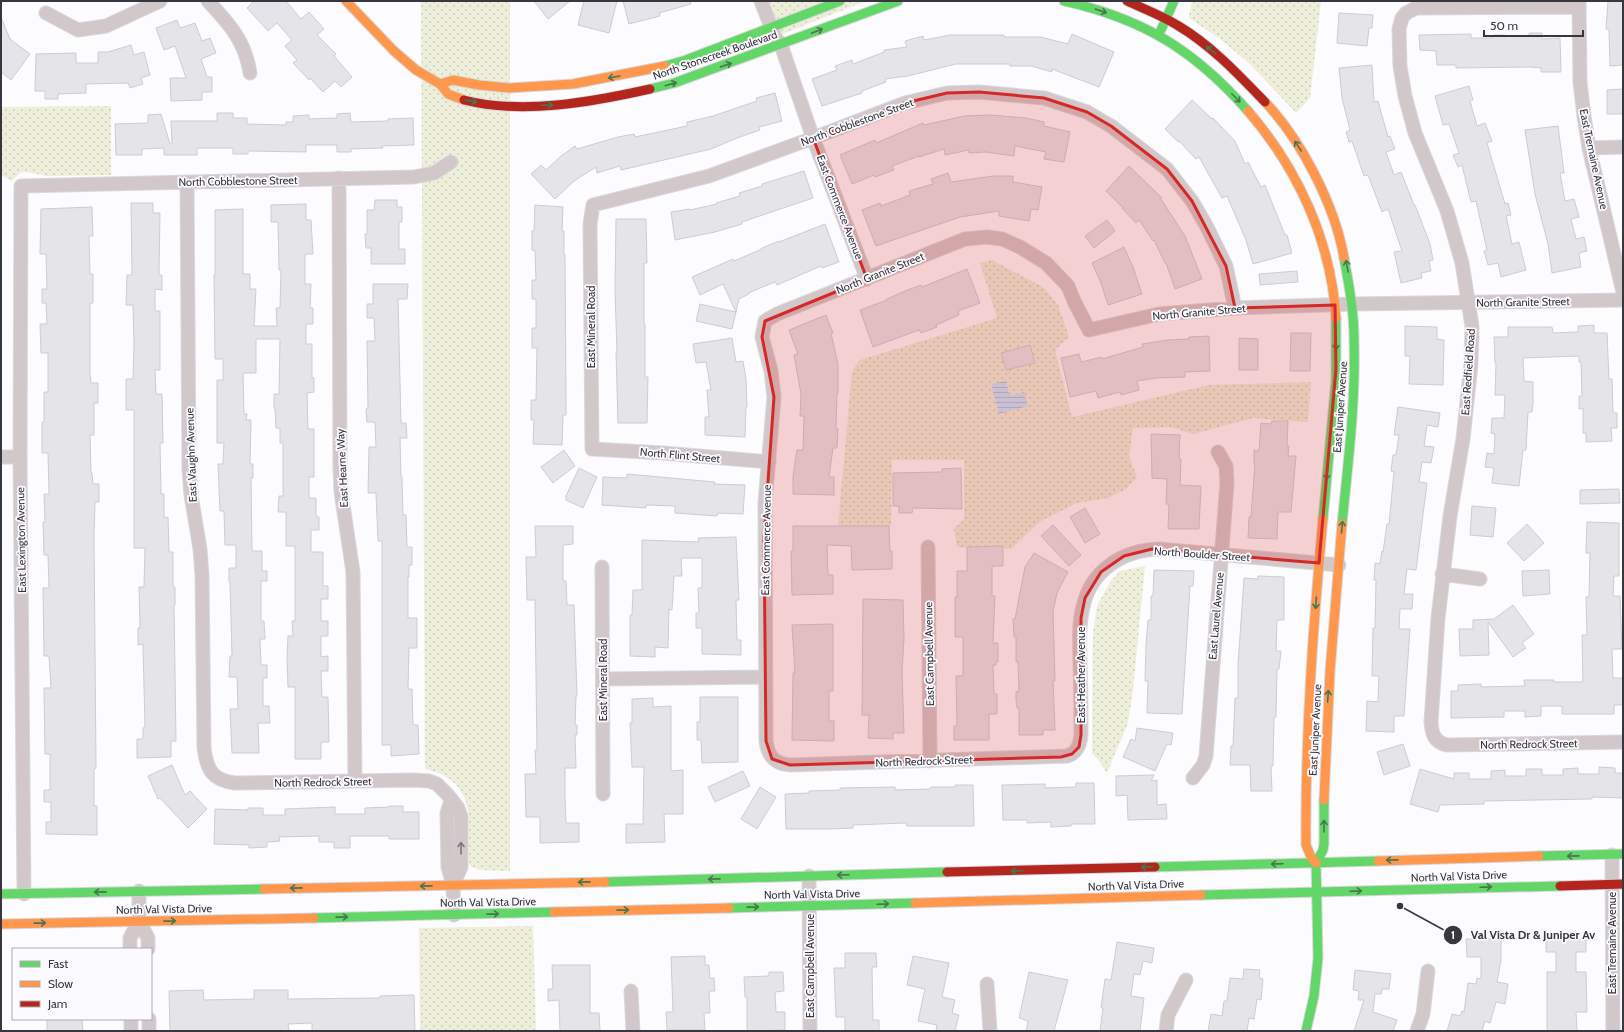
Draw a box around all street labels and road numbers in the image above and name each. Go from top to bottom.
street label: North Stonecreek Boulevard [651,27,779,83]
street label: North Cobblestone Street [799,95,916,149]
street label: East Tremaine Avenue [1577,107,1612,211]
street label: East Commerce Avenue [814,153,867,262]
street label: North Cobblestone Street [178,173,298,189]
street label: North Granite Street [834,249,926,297]
street label: East Mineral Road [584,286,598,368]
street label: North Granite Street [1476,294,1570,310]
street label: North Granite Street [1152,301,1247,323]
street label: East Redfield Road [1458,328,1478,416]
street label: East Juniper Avenue [1330,360,1350,453]
street label: East Vaughn Avenue [182,407,200,502]
street label: East Hearne Way [333,428,351,508]
street label: North Flint Street [639,445,721,466]
street label: East Commerce Avenue [758,484,774,596]
street label: East Lexington Avenue [13,487,29,593]
street label: North Boulder Street [1154,544,1251,564]
street label: East Laurel Avenue [1205,571,1227,660]
street label: East Campbell Avenue [921,601,937,706]
street label: East Heather Avenue [1074,626,1088,723]
street label: East Mineral Road [596,639,610,721]
street label: East Juniper Avenue [1306,684,1324,776]
street label: North Redrock Street [1480,736,1578,752]
street label: North Redrock Street [875,752,973,770]
street label: North Redrock Street [274,774,372,790]
street label: North Val Vista Drive [1411,867,1508,885]
street label: North Val Vista Drive [1088,876,1185,894]
street label: North Val Vista Drive [764,886,861,902]
street label: East Tremaine Avenue [1605,891,1619,994]
street label: North Val Vista Drive [440,894,537,910]
street label: North Val Vista Drive [116,901,213,917]
street label: East Campbell Avenue [803,914,817,1018]

